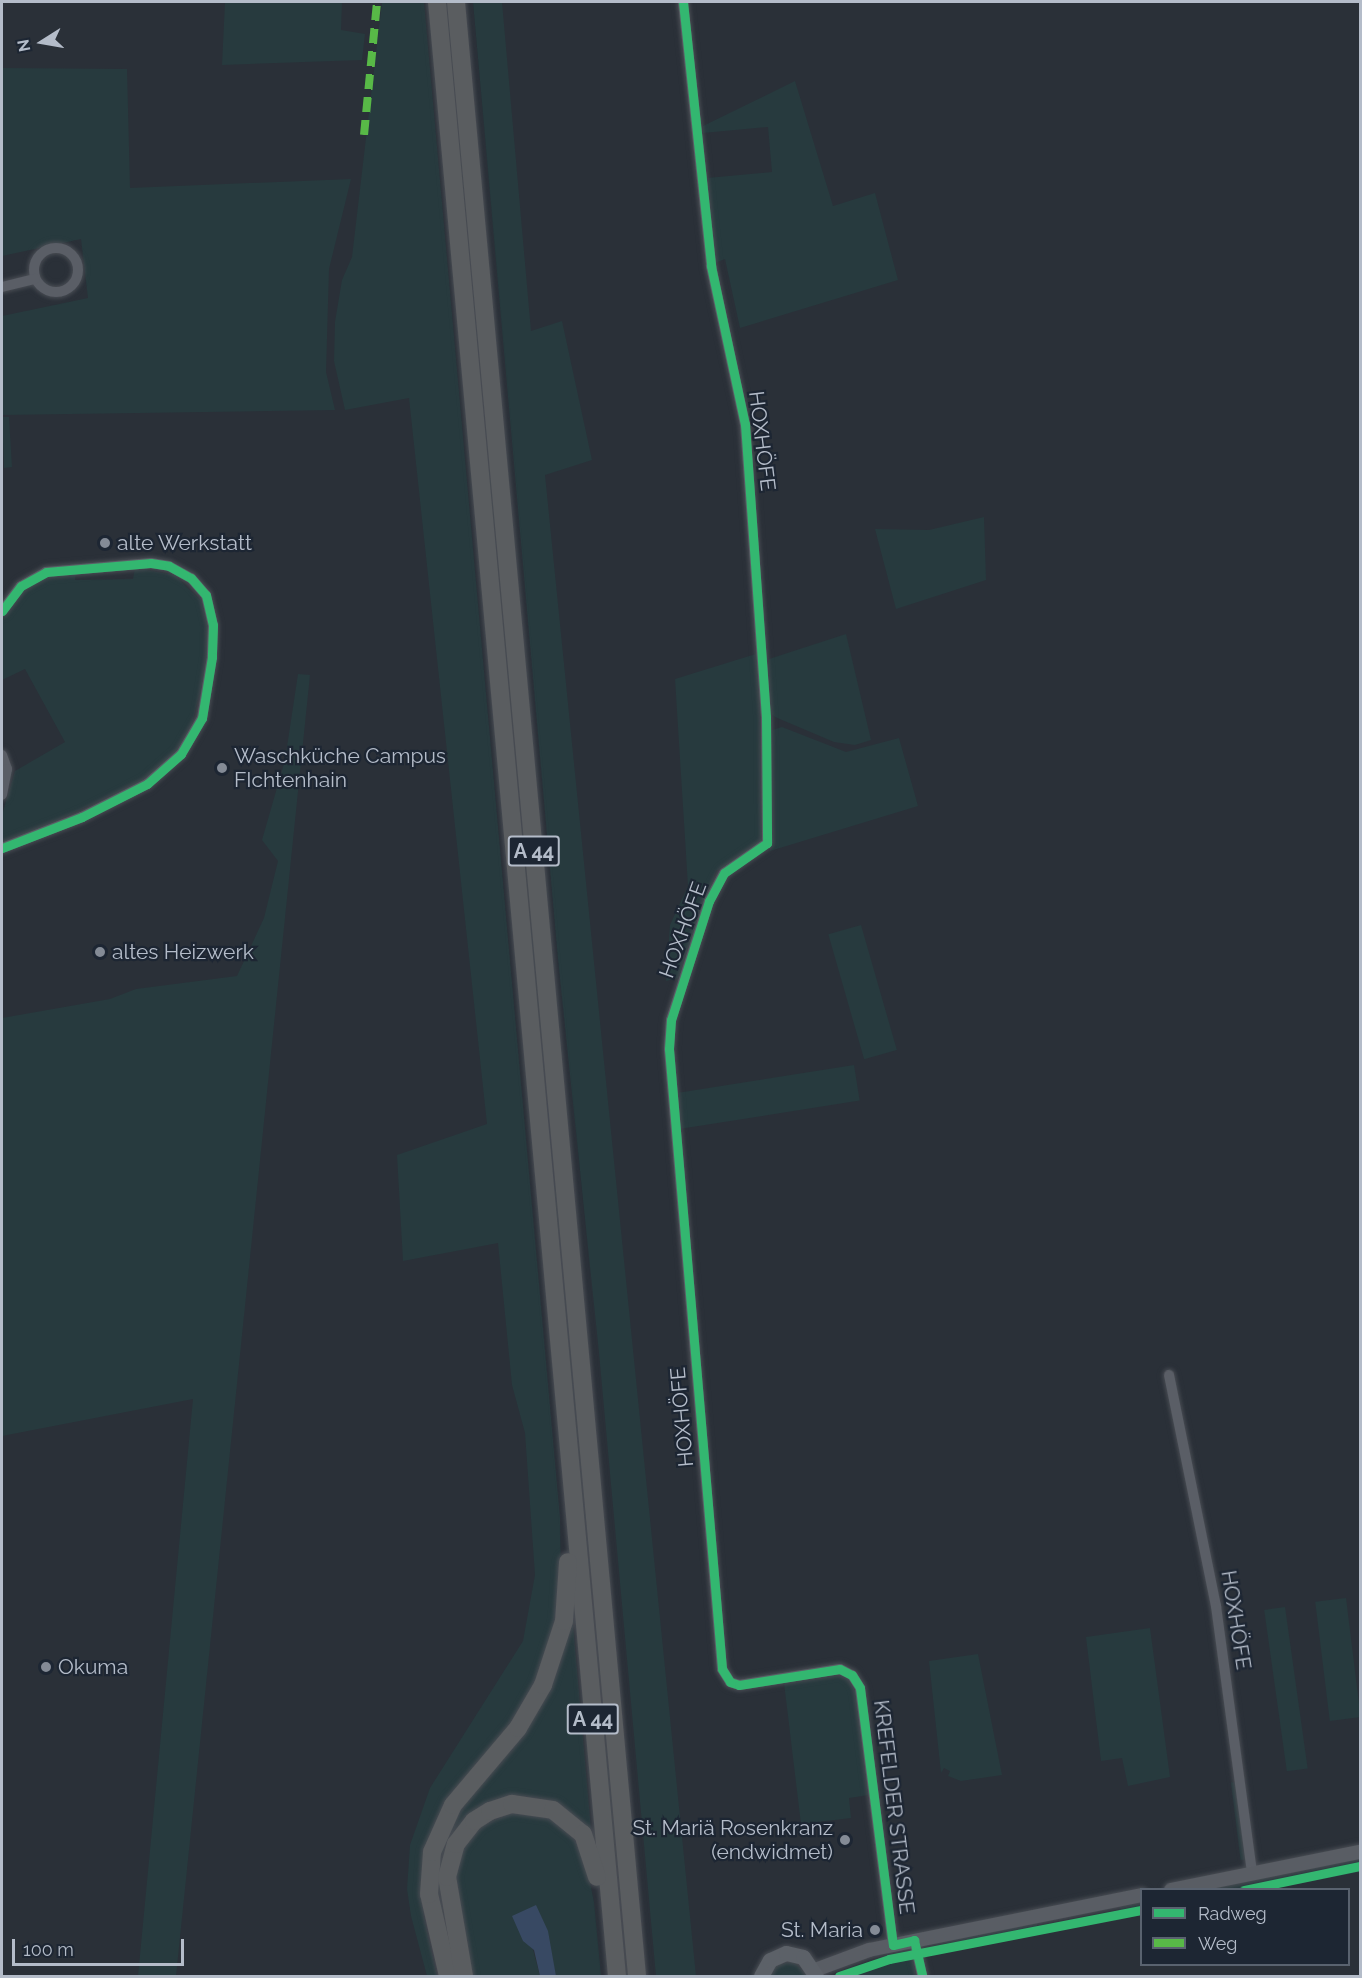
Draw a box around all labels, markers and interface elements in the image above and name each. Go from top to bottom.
north arrow [12,12,72,72]
text: N [13,38,34,53]
street label: HOXHÖFE [743,390,781,492]
place label: alte Werkstatt [117,530,253,556]
marker: alte Werkstatt [98,536,112,550]
place label: Waschküche Campus FIchtenhain [234,743,446,793]
marker: Waschküche Campus FIchtenhain [215,761,229,775]
road number: A 44 [507,834,561,868]
street label: HOXHÖFE [654,879,712,981]
place label: altes Heizwerk [112,939,254,965]
marker: altes Heizwerk [93,945,107,959]
street label: HOXHÖFE [665,1366,699,1468]
street label: HOXHÖFE [1216,1569,1256,1671]
place label: Okuma [58,1654,128,1680]
marker: Okuma [39,1660,53,1674]
street label: KREFELDER STRASSE [868,1698,920,1916]
road number: A 44 [566,1702,620,1736]
place label: St. Mariä Rosenkranz (endwidmet) [633,1815,833,1865]
marker: St. Mariä Rosenkranz (endwidmet) [838,1833,852,1847]
legend [1140,1888,1350,1966]
text: Radweg [1198,1903,1267,1924]
place label: St. Maria [781,1917,863,1943]
marker: St. Maria [868,1923,882,1937]
scale bar [15,1927,188,1965]
text: Weg [1198,1933,1237,1954]
text: 100 m [23,1939,74,1960]

